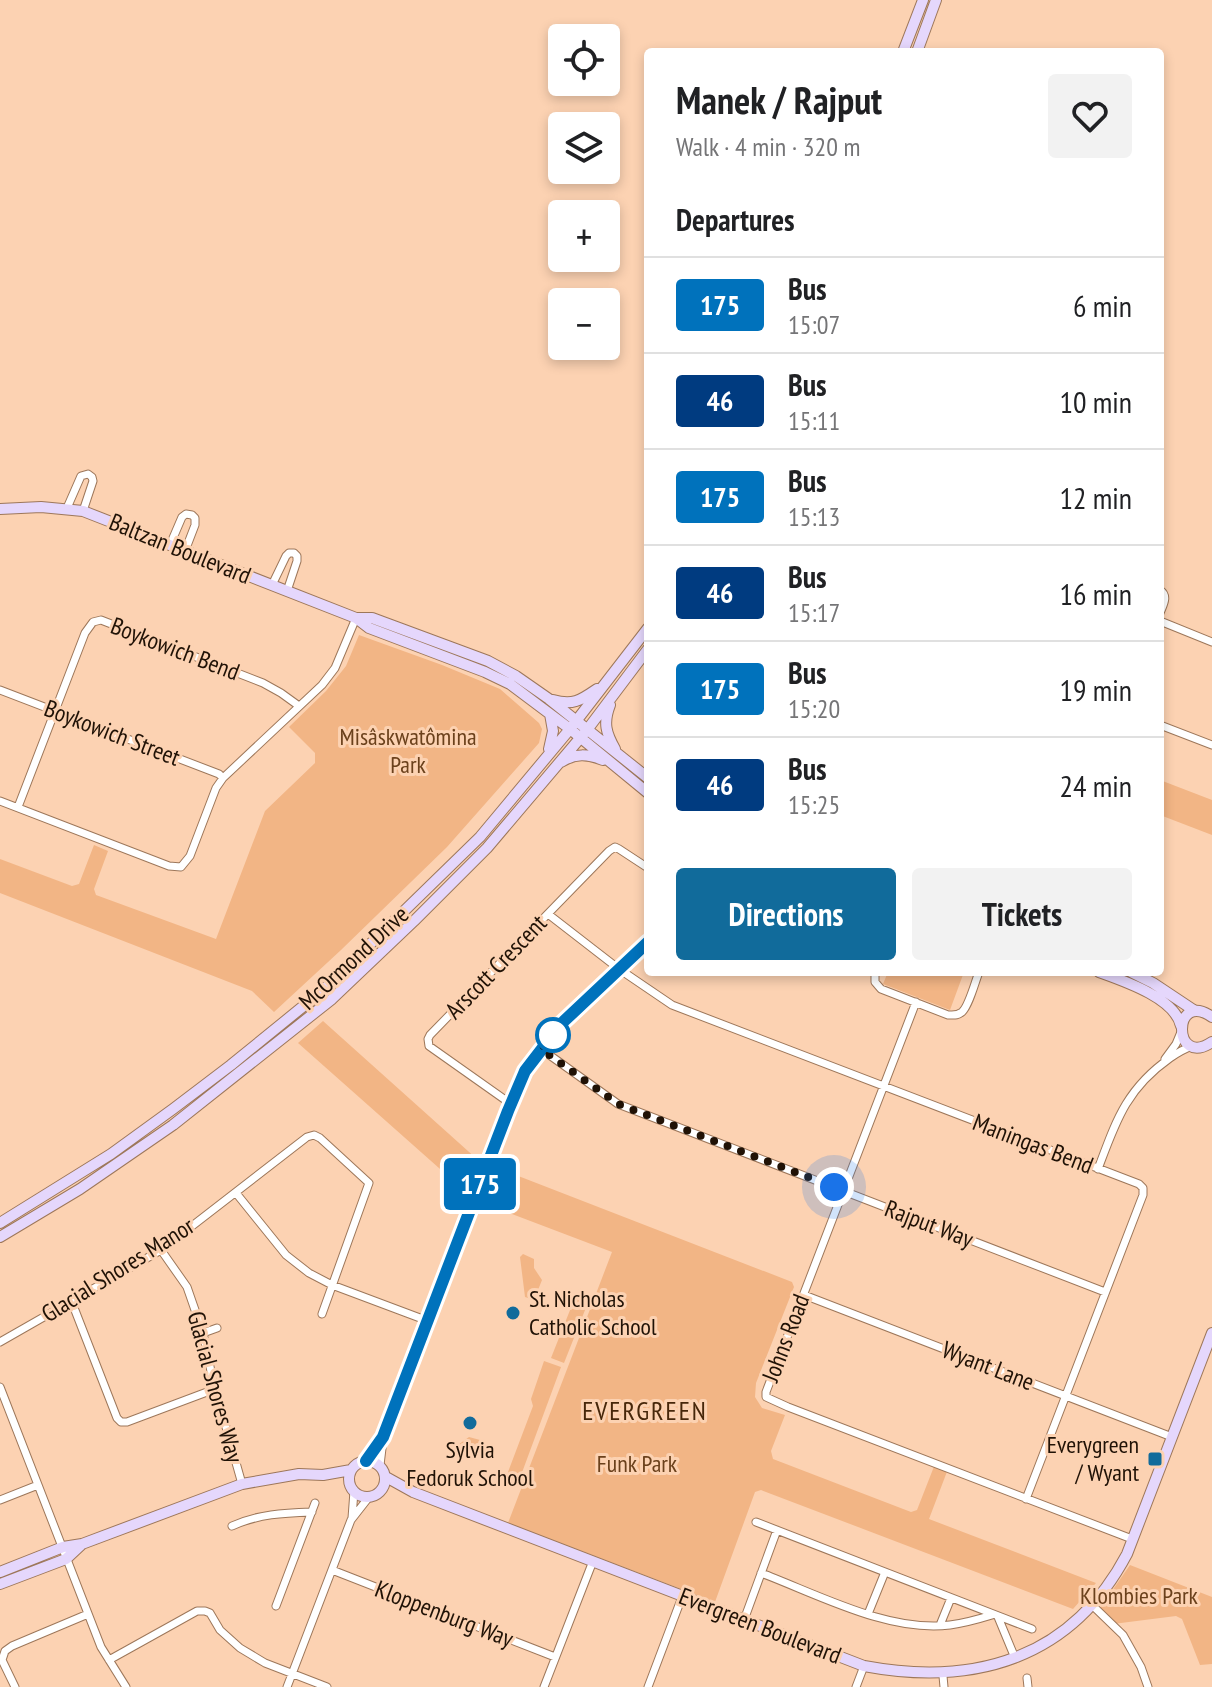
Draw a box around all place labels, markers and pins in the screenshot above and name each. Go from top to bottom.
unlabelled marker [536,1018,570,1052]
place label: St. Nicholas Catholic School [529,1283,657,1342]
marker: St. Nicholas Catholic School [504,1304,522,1322]
marker: Sylvia Fedoruk School [461,1414,479,1432]
place label: Everygreen / Wyant [1047,1429,1139,1488]
place label: Sylvia Fedoruk School [406,1434,534,1493]
marker: Everygreen / Wyant [1146,1450,1164,1468]

